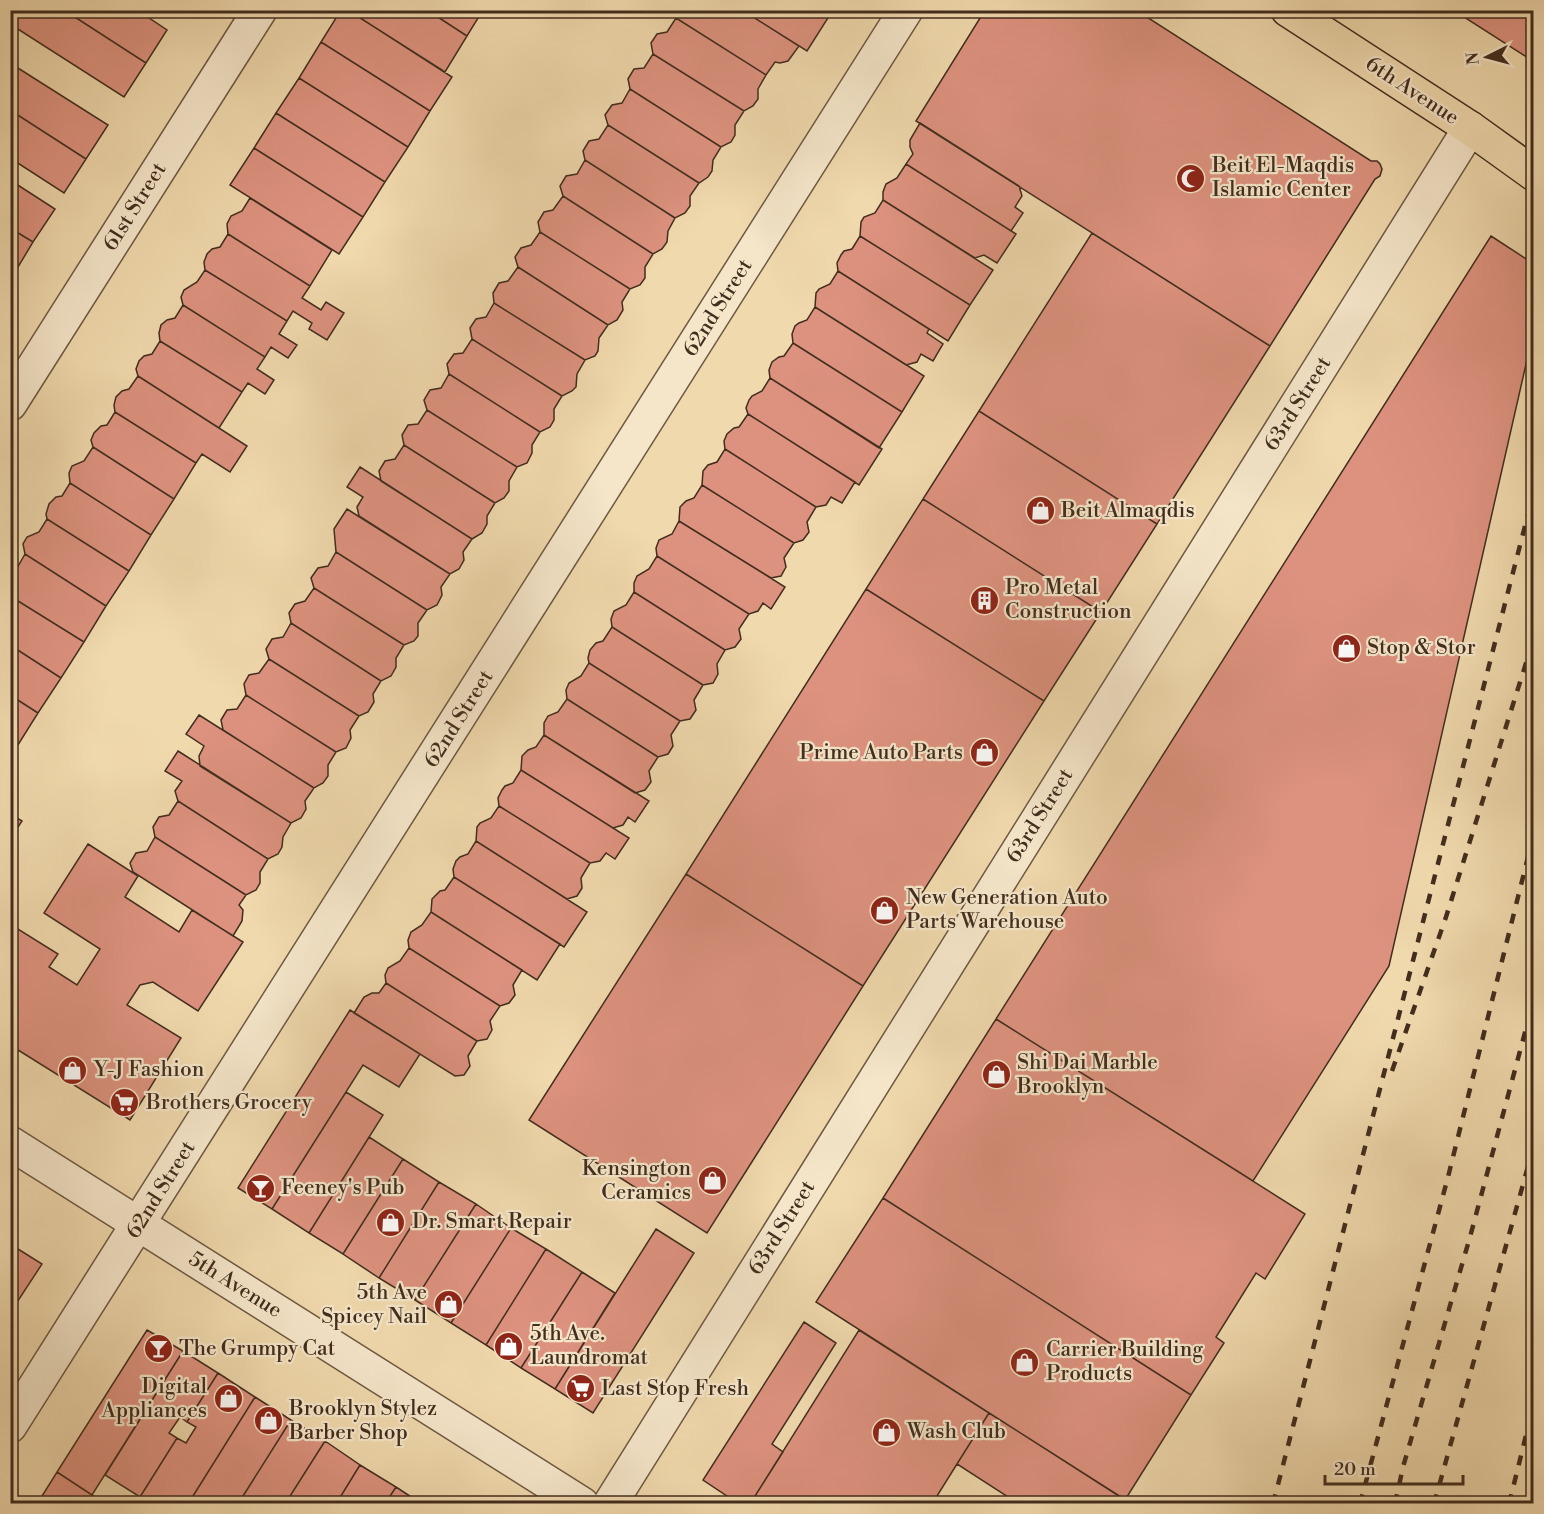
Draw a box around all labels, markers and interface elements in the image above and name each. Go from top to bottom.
north arrow [1457,27,1517,87]
street label: 6th Avenue [1360,51,1464,131]
text: N [1462,51,1484,66]
place label: Beit El-Maqdis Islamic Center [1211,153,1354,203]
street label: 61st Street [98,158,173,256]
mosque icon: Beit El-Maqdis Islamic Center [1175,162,1207,194]
street label: 62nd Street [678,254,759,362]
street label: 63rd Street [1259,351,1338,456]
shop icon: Beit Almaqdis [1024,495,1056,527]
place label: Beit Almaqdis [1060,498,1195,524]
place label: Pro Metal Construction [1005,575,1132,625]
building icon: Pro Metal Construction [968,584,1000,616]
shop icon: Stop & Stor [1330,632,1362,664]
place label: Stop & Stor [1367,635,1476,661]
street label: 62nd Street [419,665,500,773]
shop icon: Prime Auto Parts [968,737,1000,769]
place label: Prime Auto Parts [799,740,963,766]
street label: 63rd Street [1001,763,1080,868]
place label: New Generation Auto Parts Warehouse [906,885,1108,935]
shop icon: New Generation Auto Parts Warehouse [869,894,901,926]
place label: Shi Dai Marble Brooklyn [1016,1050,1158,1100]
shop icon: Y-J Fashion [57,1054,89,1086]
place label: Y-J Fashion [93,1057,205,1083]
shop icon: Shi Dai Marble Brooklyn [980,1059,1012,1091]
supermarket icon: Brothers Grocery [109,1087,141,1119]
place label: Brothers Grocery [145,1090,313,1116]
street label: 62nd Street [121,1136,202,1244]
place label: Kensington Ceramics [582,1156,691,1206]
shop icon: Kensington Ceramics [696,1165,728,1197]
bar icon: Feeney's Pub [244,1172,276,1204]
place label: Feeney's Pub [281,1175,405,1201]
street label: 63rd Street [743,1175,822,1280]
shop icon: Dr. Smart Repair [375,1206,407,1238]
place label: Dr. Smart Repair [412,1209,572,1235]
street label: 5th Avenue [183,1246,287,1324]
place label: 5th Ave Spicey Nail [321,1280,427,1330]
shop icon: 5th Ave Spicey Nail [432,1289,464,1321]
place label: 5th Ave. Laundromat [530,1321,649,1371]
shop icon: 5th Ave. Laundromat [493,1330,525,1362]
bar icon: The Grumpy Cat [142,1333,174,1365]
place label: The Grumpy Cat [179,1336,336,1362]
place label: Carrier Building Products [1046,1337,1203,1387]
shop icon: Carrier Building Products [1009,1346,1041,1378]
supermarket icon: Last Stop Fresh [564,1373,596,1405]
place label: Digital Appliances [101,1374,207,1424]
place label: Last Stop Fresh [601,1376,749,1402]
shop icon: Digital Appliances [212,1383,244,1415]
place label: Brooklyn Stylez Barber Shop [288,1396,437,1446]
shop icon: Brooklyn Stylez Barber Shop [252,1405,284,1437]
shop icon: Wash Club [870,1416,902,1448]
place label: Wash Club [906,1419,1006,1445]
scale bar [1325,1448,1463,1486]
text: 20 m [1334,1458,1376,1481]

